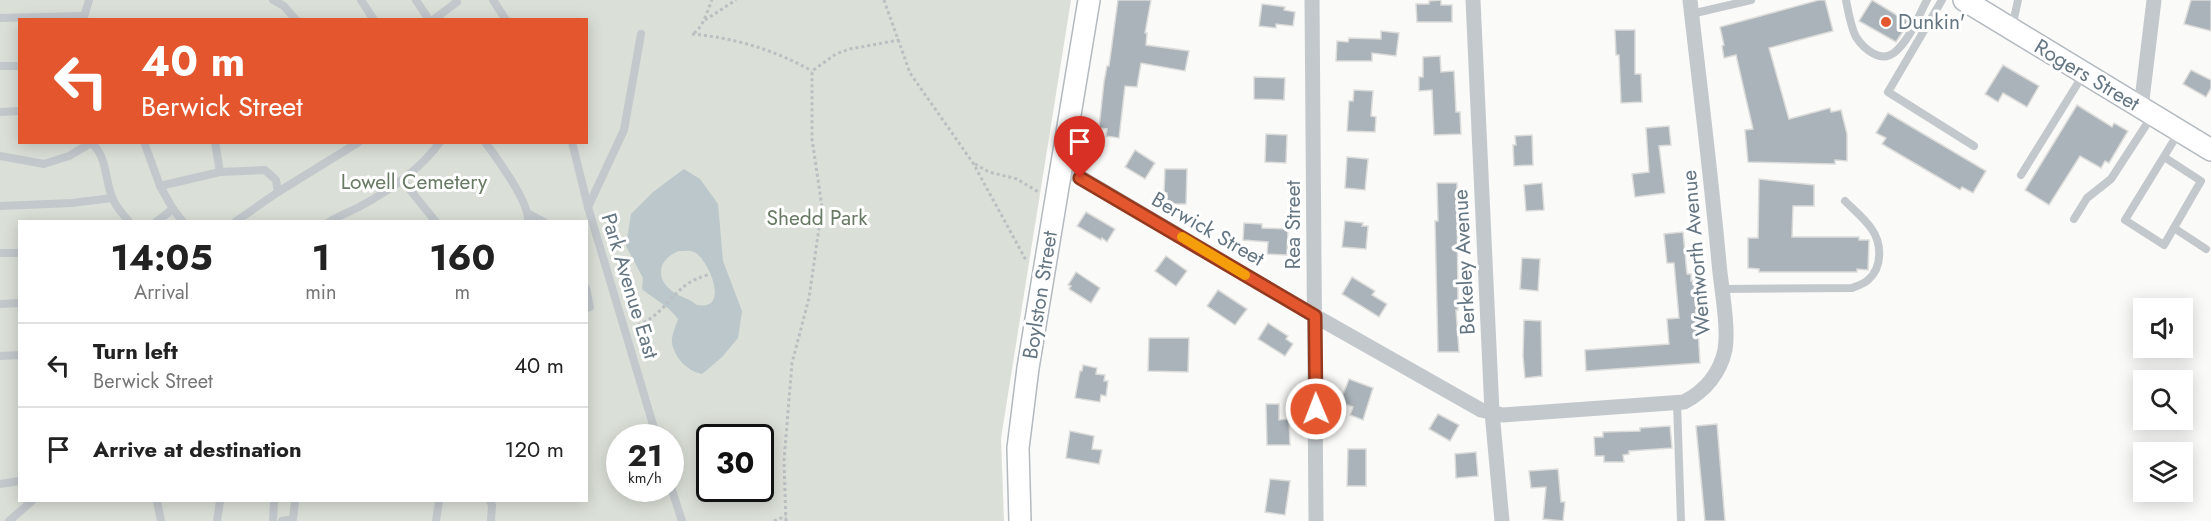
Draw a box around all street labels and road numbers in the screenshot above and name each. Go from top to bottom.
street label: Rogers Street [2029,32,2145,118]
street label: Wentworth Avenue [1674,169,1718,337]
street label: Rea Street [1278,180,1308,270]
street label: Berwick Street [1146,185,1270,273]
street label: Berkeley Avenue [1445,188,1483,336]
street label: Park Avenue East [594,210,666,362]
street label: Boylston Street [1015,229,1065,361]

